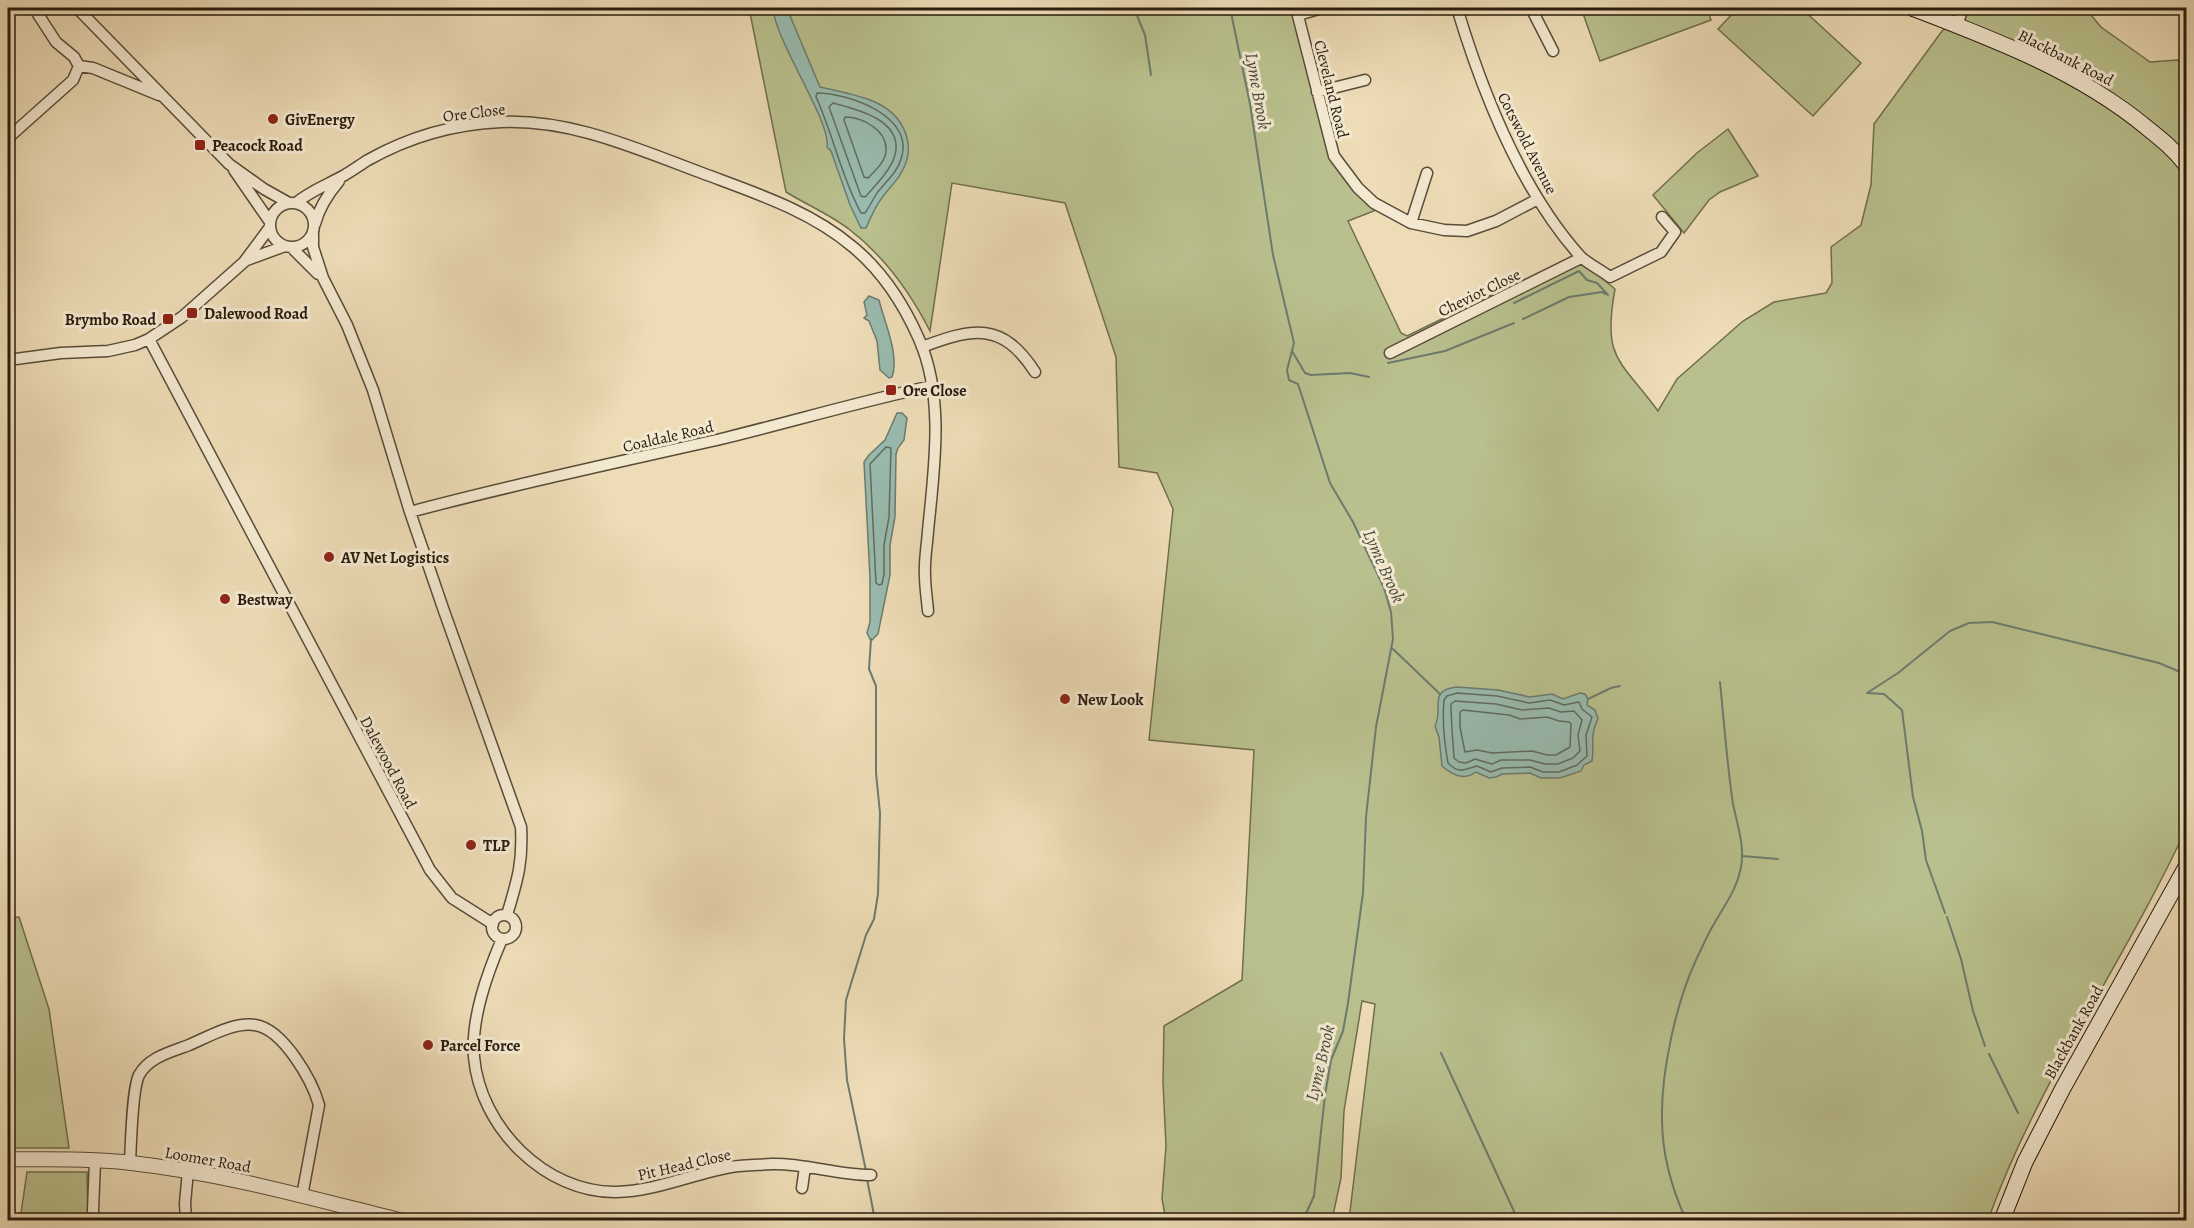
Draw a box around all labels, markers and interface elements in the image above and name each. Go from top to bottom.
street label: Blackbank Road [2014,24,2117,92]
street label: Cleveland Road [1308,38,1354,141]
water label: Lyme Brook [1239,51,1277,131]
street label: Cotswold Avenue [1492,89,1562,198]
street label: Ore Close [442,98,507,128]
place label: GivEnergy [285,109,355,131]
marker: GivEnergy [266,112,280,126]
place label: Peacock Road [212,135,303,157]
marker: Peacock Road [193,138,207,152]
street label: Cheviot Close [1435,263,1524,322]
place label: Dalewood Road [204,303,309,325]
marker: Dalewood Road [185,306,199,320]
place label: Brymbo Road [65,309,156,331]
marker: Brymbo Road [161,312,175,326]
place label: Ore Close [903,380,967,402]
marker: Ore Close [884,383,898,397]
street label: Coaldale Road [621,416,716,458]
water label: Lyme Brook [1357,526,1411,606]
place label: AV Net Logistics [340,547,449,569]
marker: AV Net Logistics [322,550,336,564]
place label: Bestway [237,589,293,611]
marker: Bestway [218,592,232,606]
place label: New Look [1077,689,1144,711]
marker: New Look [1058,692,1072,706]
street label: Dalewood Road [355,712,422,813]
place label: TLP [483,835,510,857]
marker: TLP [464,838,478,852]
street label: Blackbank Road [2039,981,2109,1083]
water label: Lyme Brook [1300,1022,1340,1104]
place label: Parcel Force [440,1035,520,1057]
marker: Parcel Force [421,1038,435,1052]
street label: Loomer Road [163,1142,253,1178]
street label: Pit Head Close [635,1144,733,1186]

